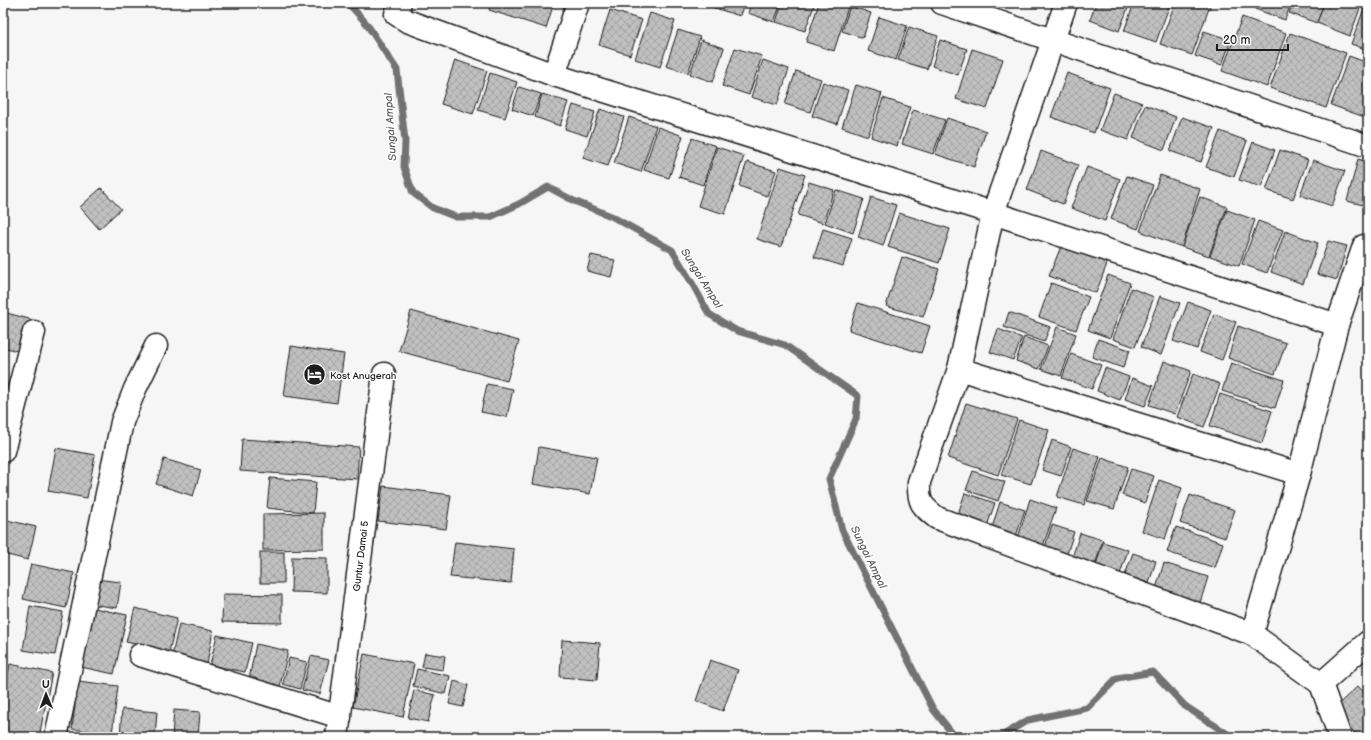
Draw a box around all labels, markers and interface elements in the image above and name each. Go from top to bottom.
scale bar [1217,26,1288,52]
text: 20 m [1223,33,1250,48]
water label: Sungai Ampal [382,92,399,161]
water label: Sungai Ampal [678,246,725,311]
hotel icon: Kost Anugerah [301,362,327,388]
place label: Kost Anugerah [330,370,397,382]
street label: Guntur Damai 5 [351,520,371,592]
water label: Sungai Ampal [848,524,890,591]
north arrow [26,674,66,714]
text: U [42,678,50,691]

